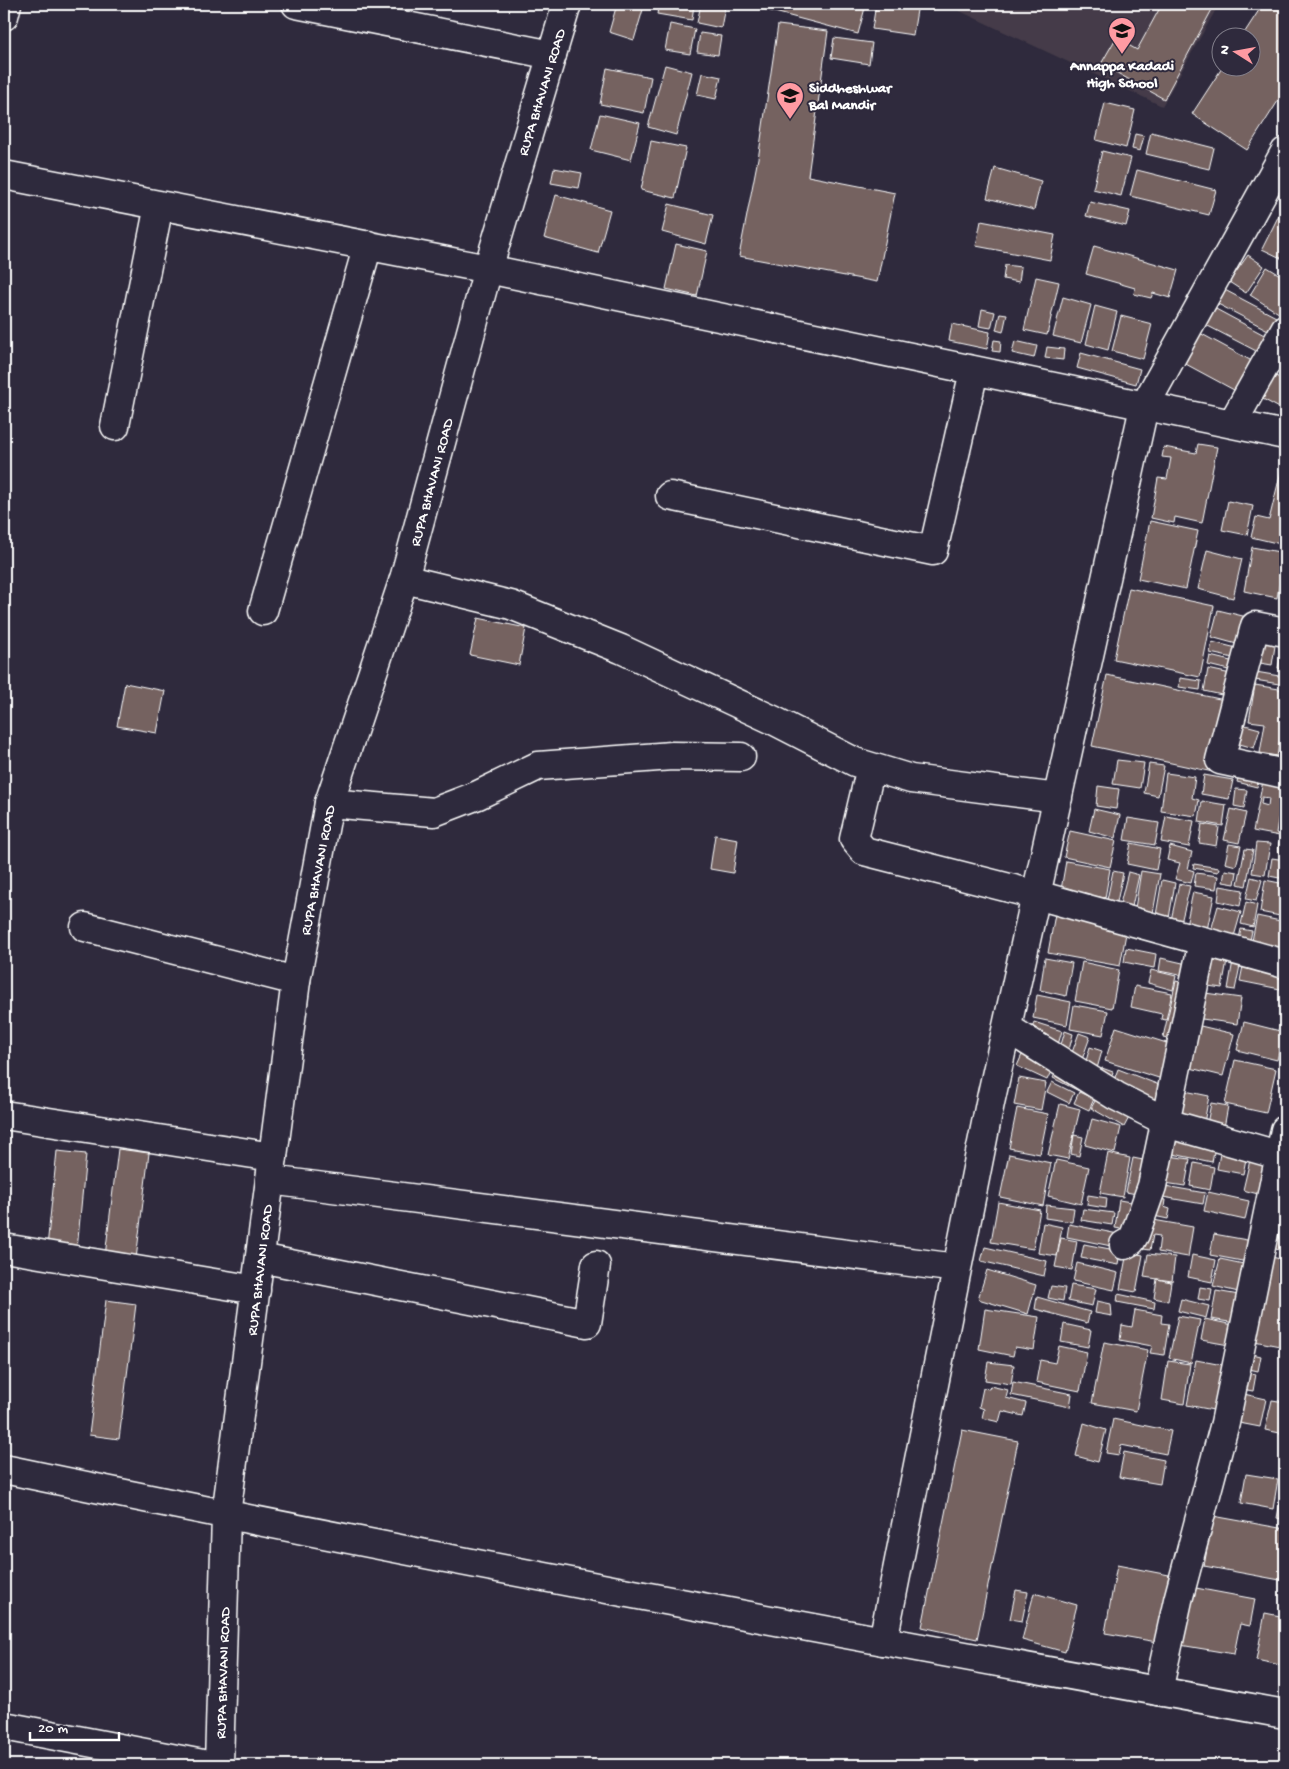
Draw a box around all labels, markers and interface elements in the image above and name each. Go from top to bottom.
school or university icon: Annappa Kadadi High School [1107,16,1137,55]
street label: RUPA BHAVANI ROAD [515,27,571,158]
north arrow [1212,28,1262,78]
text: N [1216,44,1235,56]
place label: Annappa Kadadi High School [1069,58,1174,93]
place label: Siddheshwar Bal Mandir [808,80,893,115]
school or university icon: Siddheshwar Bal Mandir [775,81,805,120]
street label: RUPA BHAVANI ROAD [407,416,459,549]
street label: RUPA BHAVANI ROAD [298,804,340,937]
street label: RUPA BHAVANI ROAD [244,1203,278,1337]
street label: RUPA BHAVANI ROAD [213,1607,235,1739]
scale bar [30,1709,119,1741]
text: 20 m [38,1720,68,1738]

